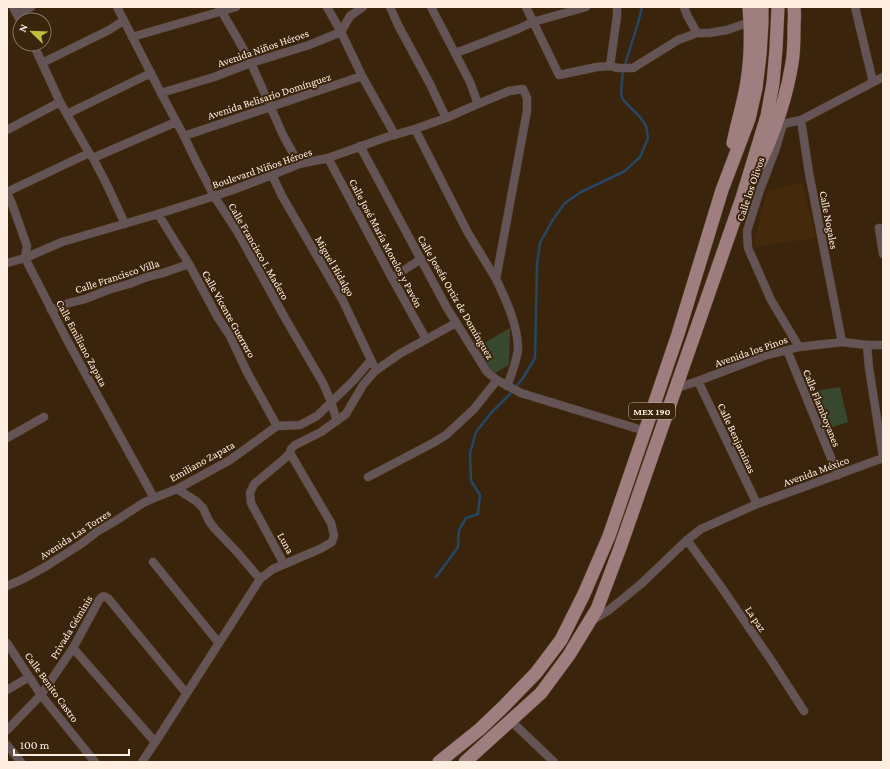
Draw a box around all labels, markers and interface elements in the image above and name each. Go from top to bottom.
north arrow [12,12,52,52]
text: N [16,22,30,34]
street label: Avenida Niños Héroes [216,27,310,69]
street label: Avenida Belisario Domínguez [206,70,333,123]
street label: Boulevard Niños Héroes [210,145,314,191]
street label: Calle los Olivos [733,155,767,223]
street label: Calle José María Morelos y Pavón [346,177,425,310]
street label: Calle Nogales [816,190,841,250]
street label: Calle Francisco I. Madero [226,200,292,302]
street label: Calle Josefa Ortiz de Domínguez [415,233,497,362]
street label: Miguel Hidalgo [312,234,357,299]
street label: Calle Francisco Villa [73,257,161,295]
street label: Calle Vicente Guerrero [200,268,258,360]
street label: Calle Emiliano Zapata [53,298,110,389]
street label: Avenida los Pinos [713,333,789,369]
street label: Calle Flamboyanes [800,367,843,449]
street label: Calle Benjaminas [715,401,758,475]
road number: MEX 190 [629,403,675,419]
street label: Emiliano Zapata [167,438,237,485]
street label: Avenida México [781,453,851,489]
street label: Avenida Las Torres [37,507,113,561]
street label: Luna [275,530,297,556]
street label: Privada Géminis [47,593,95,661]
street label: La paz [742,604,769,635]
street label: Calle Benito Castro [23,650,82,725]
scale bar [14,731,129,757]
text: 100 m [20,738,50,752]

